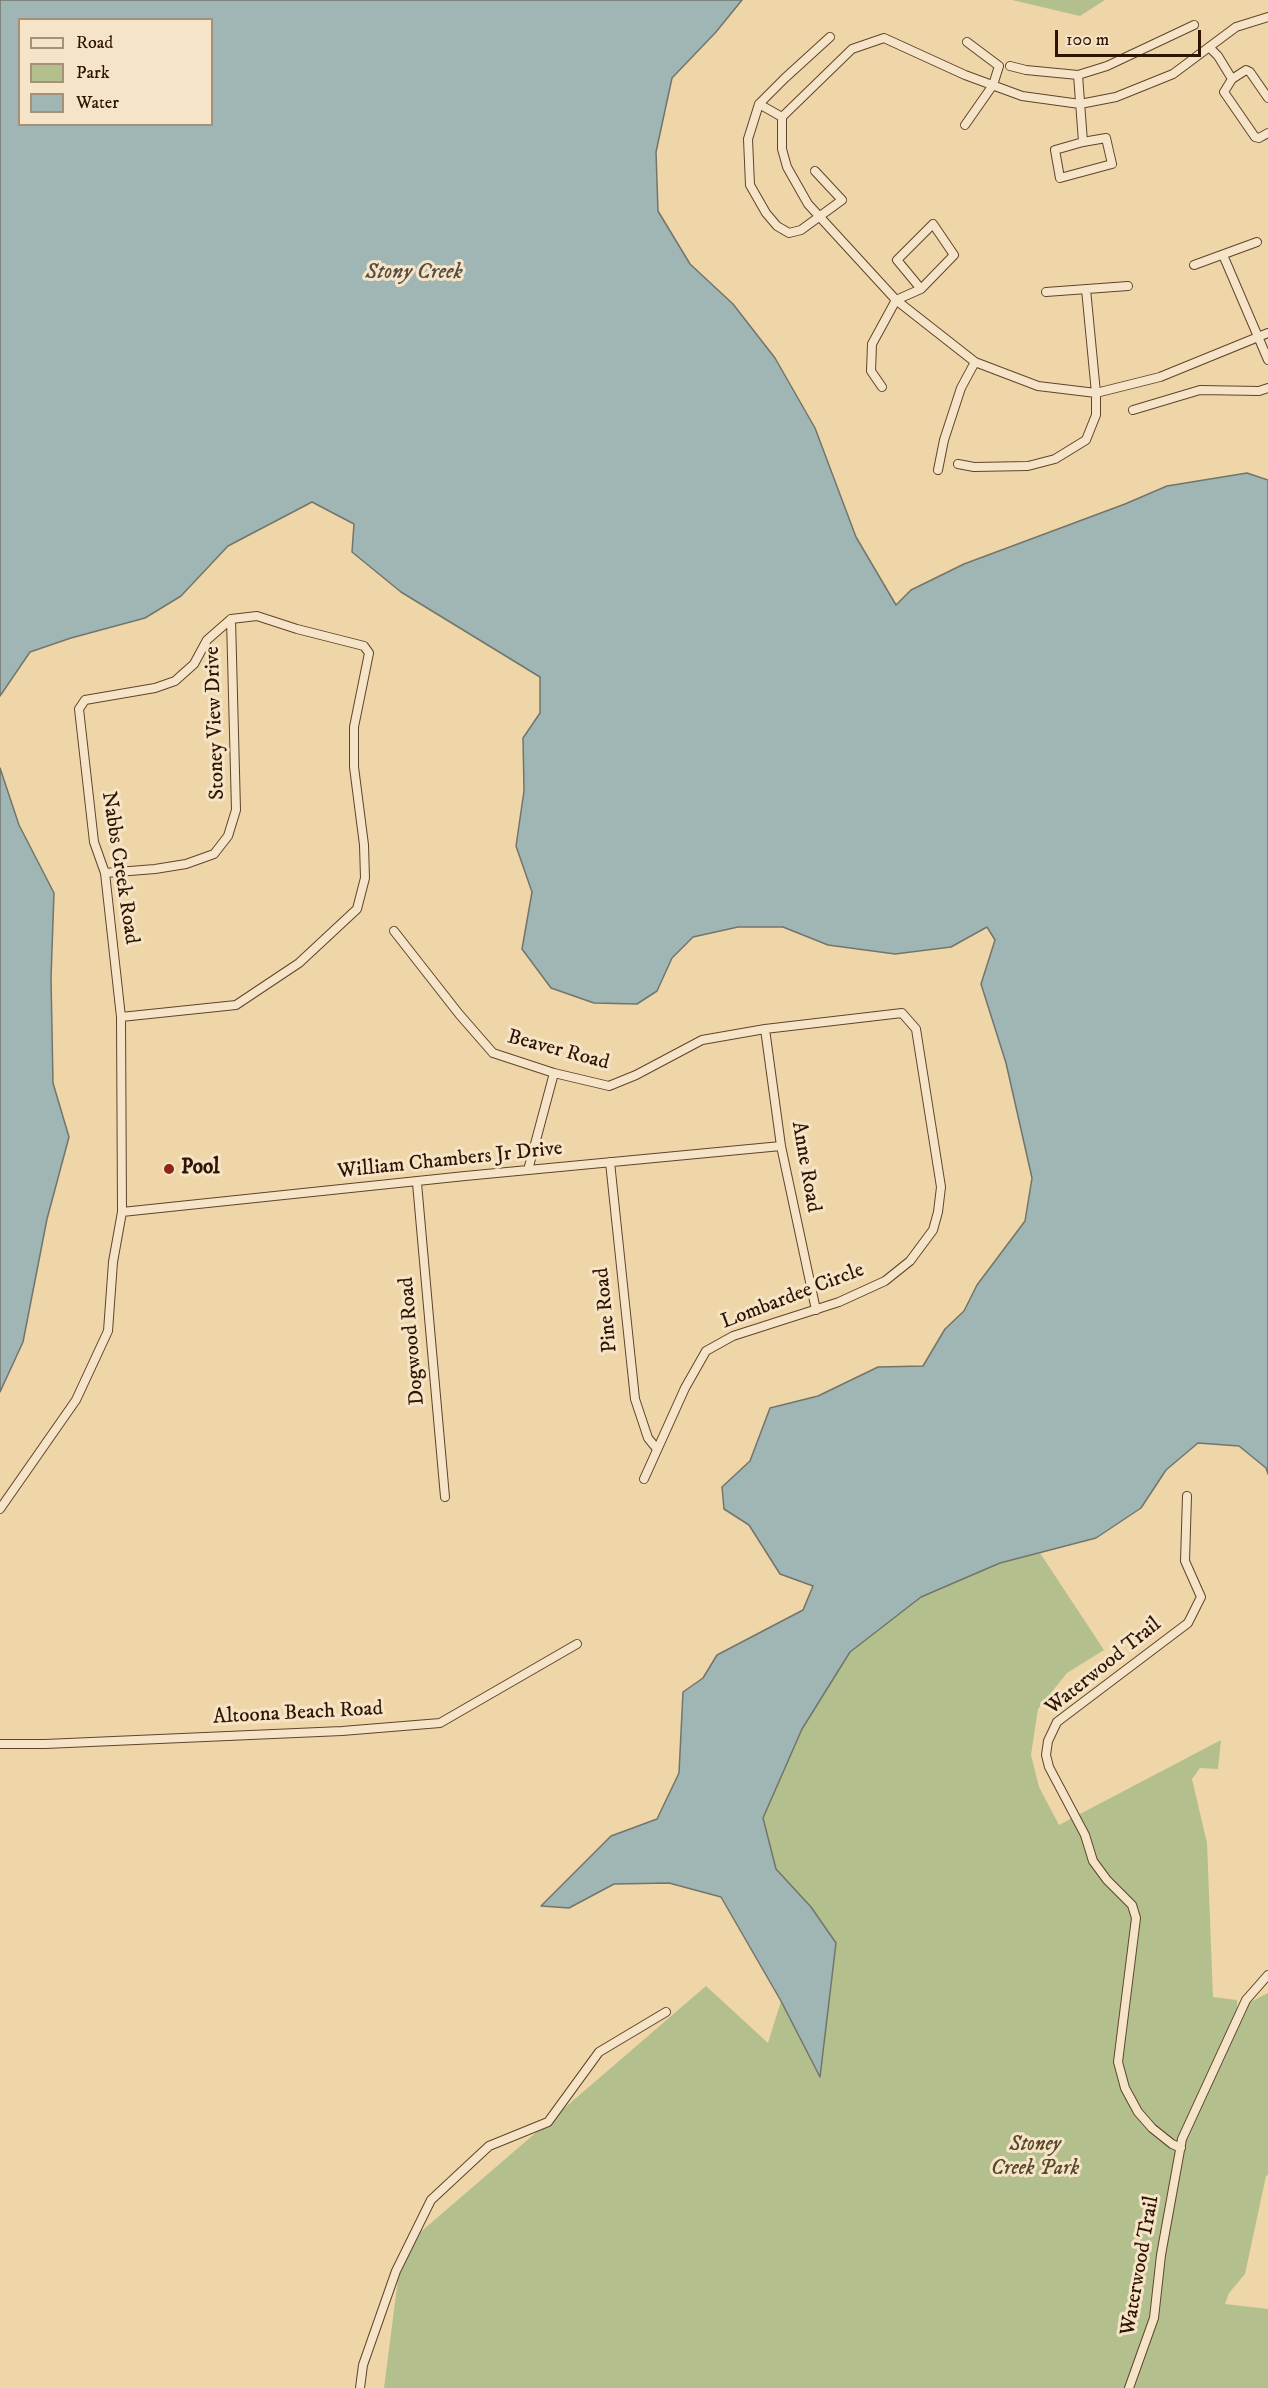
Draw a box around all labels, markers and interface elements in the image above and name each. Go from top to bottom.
legend [18,18,213,126]
scale bar [1058,18,1204,56]
text: 100 m [1066,29,1109,51]
text: Road [76,32,113,54]
text: Park [76,62,110,84]
text: Water [76,92,119,114]
water label: Stony Creek [365,260,463,286]
street label: Stoney View Drive [201,646,231,800]
street label: Nabbs Creek Road [94,790,144,946]
street label: Beaver Road [504,1025,612,1077]
street label: Anne Road [785,1120,825,1214]
street label: William Chambers Jr Drive [336,1137,564,1185]
place label: Pool [181,1156,219,1182]
marker: Pool [162,1162,176,1176]
street label: Lombardee Circle [718,1258,868,1336]
street label: Pine Road [590,1266,624,1354]
street label: Dogwood Road [395,1276,431,1406]
street label: Waterwood Trail [1041,1613,1167,1721]
street label: Altoona Beach Road [212,1697,384,1731]
park label: Stoney Creek Park [991,2133,1079,2183]
street label: Waterwood Trail [1116,2194,1166,2338]

